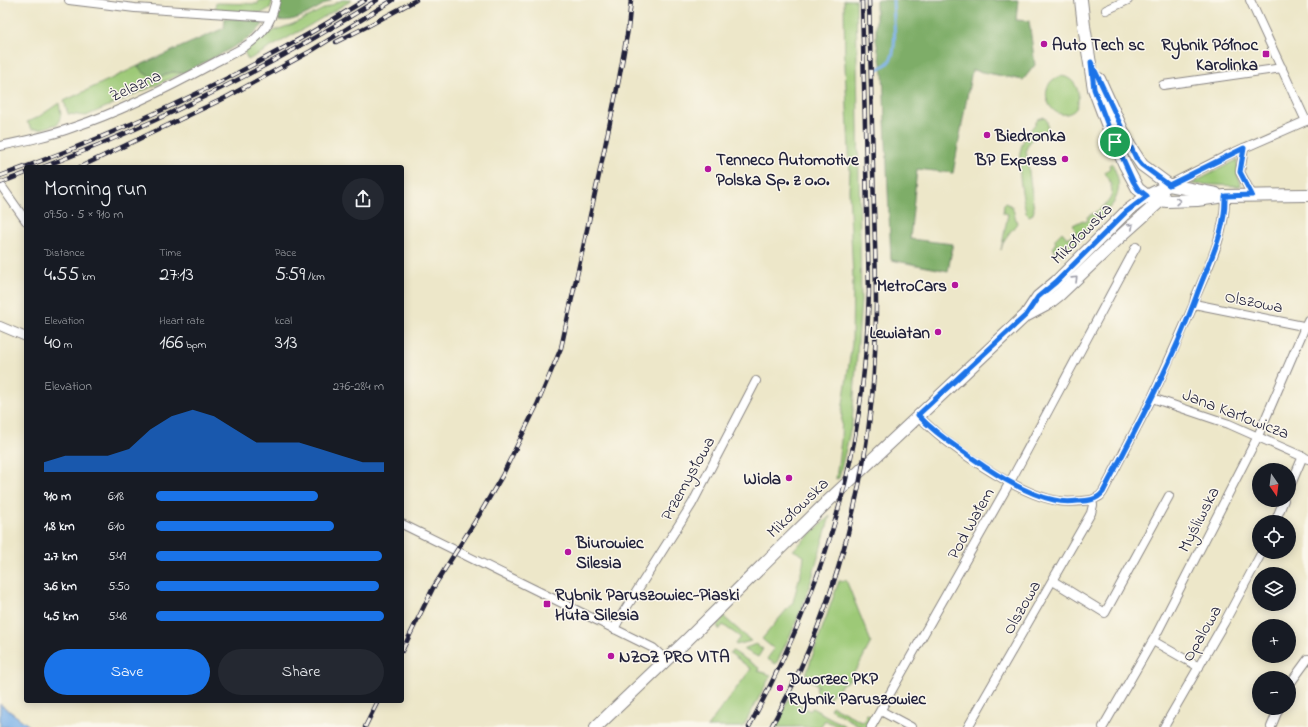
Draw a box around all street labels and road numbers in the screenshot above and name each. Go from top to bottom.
street label: Żelazna [106,64,165,109]
street label: Mikołowska [1046,198,1119,271]
street label: Olszowa [1222,285,1285,320]
street label: Jana Karłowicza [1178,383,1293,446]
street label: Przemysłowa [655,432,723,526]
street label: Mikołowska [761,472,835,544]
street label: Myśliwska [1172,482,1227,557]
street label: Pod Wałem [941,483,1001,564]
street label: Olszowa [997,576,1048,640]
street label: Opalowa [1176,601,1229,667]

